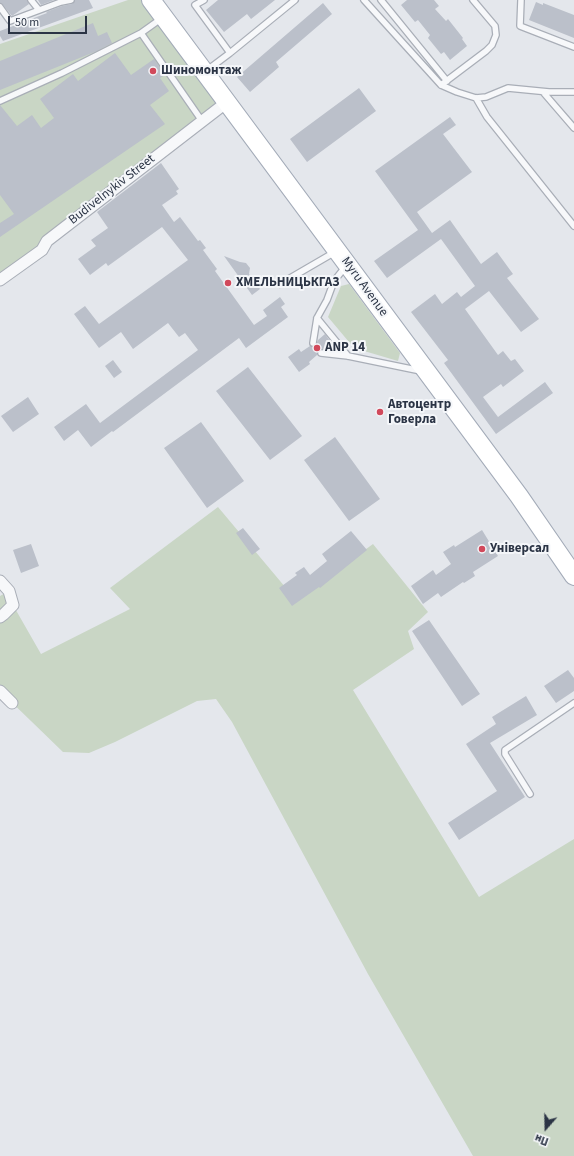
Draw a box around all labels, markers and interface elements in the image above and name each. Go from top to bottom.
scale bar [10,8,89,34]
text: 50 m [15,14,39,31]
place label: Шиномонтаж [161,63,242,79]
marker: Шиномонтаж [148,66,158,76]
street label: Budivelnykiv Street [66,152,158,228]
street label: Myru Avenue [337,254,391,320]
place label: ХМЕЛЬНИЦЬКГАЗ [236,275,339,291]
marker: ХМЕЛЬНИЦЬКГАЗ [223,278,233,288]
place label: ANP 14 [325,340,365,356]
marker: ANP 14 [312,343,322,353]
place label: Автоцентр Говерла [388,397,451,428]
marker: Автоцентр Говерла [375,407,385,417]
place label: Універсал [490,541,549,557]
marker: Універсал [477,544,487,554]
north arrow [526,1108,566,1148]
text: Пн [533,1130,551,1149]

